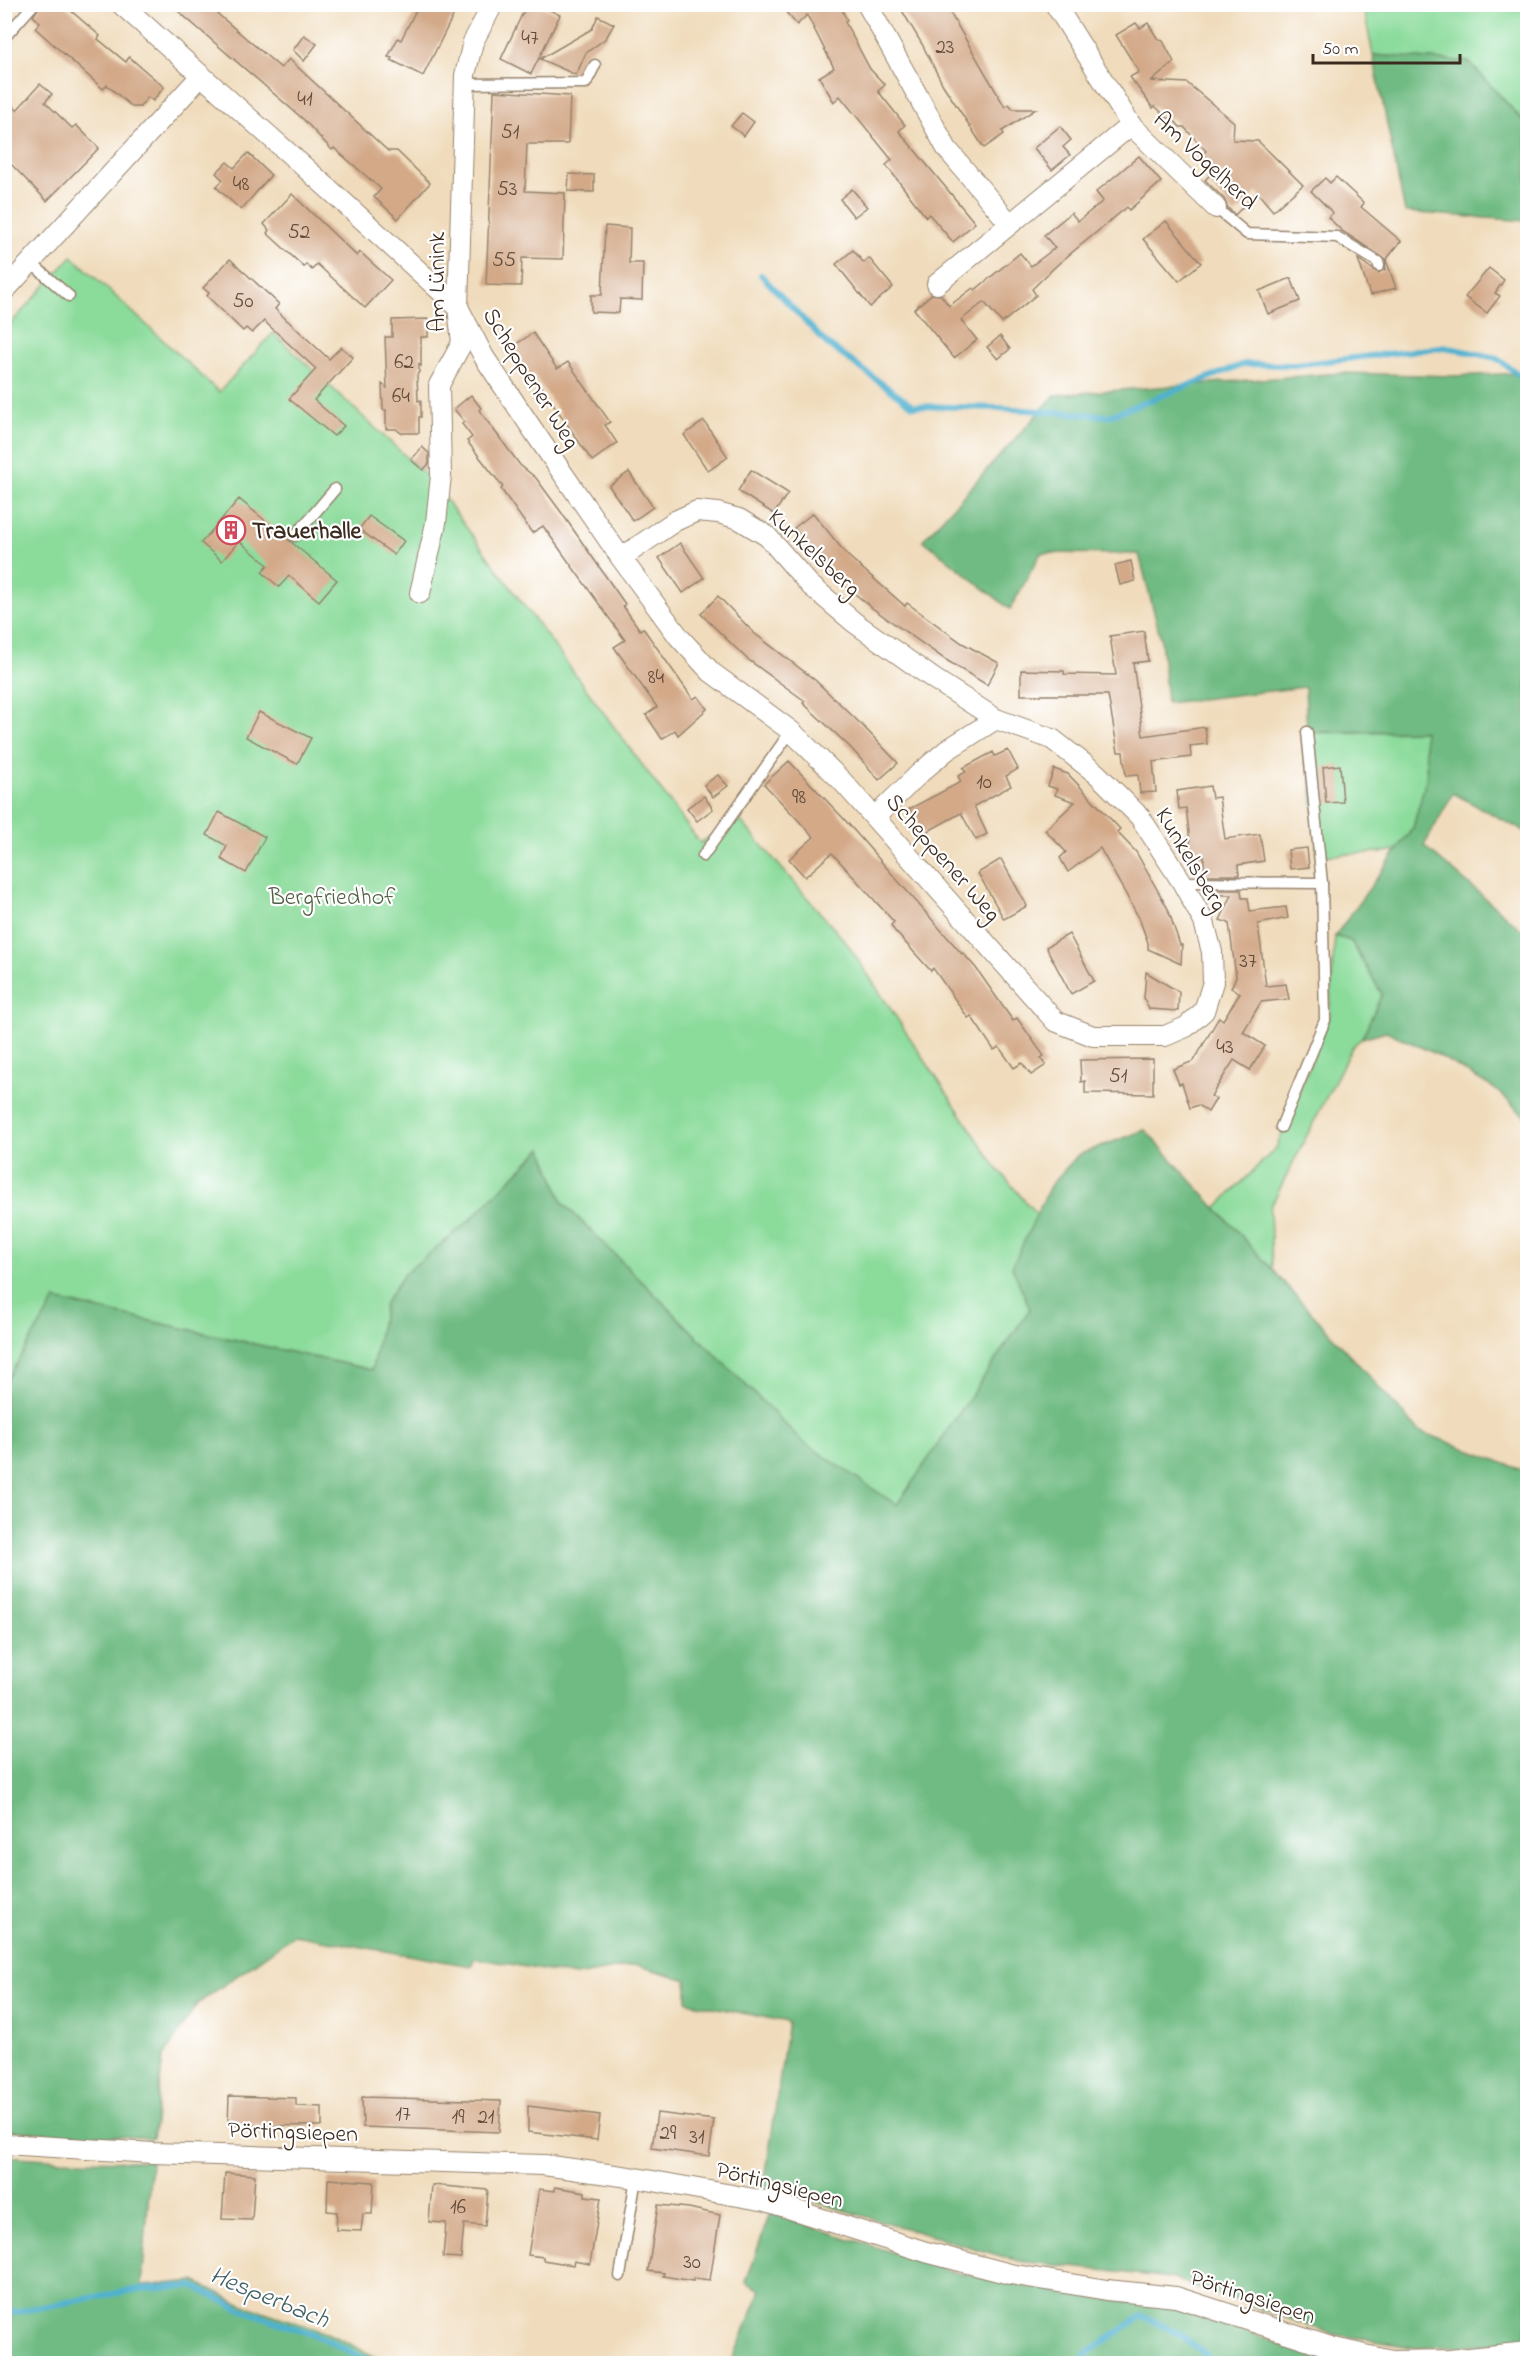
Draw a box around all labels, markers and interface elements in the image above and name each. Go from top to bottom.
house number: 47 [521,24,539,54]
scale bar [1313,27,1460,65]
house number: 23 [935,33,955,63]
text: 50 m [1322,37,1359,63]
house number: 41 [297,85,313,115]
street label: Am Vogelherd [1144,104,1265,220]
house number: 51 [501,118,520,148]
house number: 48 [233,170,249,200]
house number: 53 [497,175,517,205]
house number: 52 [288,218,310,248]
street label: Am Lünink [421,231,456,332]
house number: 55 [492,246,516,276]
house number: 50 [232,287,254,317]
street label: Scheppener Weg [472,302,587,457]
house number: 62 [394,348,414,378]
house number: 64 [392,382,410,412]
street label: Kunkelsberg [759,501,868,606]
building icon: Trauerhalle [215,514,247,546]
place label: Trauerhalle [252,515,362,550]
house number: 84 [648,663,665,693]
house number: 10 [976,768,992,798]
house number: 98 [792,783,806,813]
street label: Scheppener Weg [876,786,1008,931]
street label: Kunkelsberg [1145,801,1235,919]
park label: Bergfriedhof [268,881,396,916]
house number: 37 [1239,947,1257,977]
house number: 43 [1216,1033,1234,1063]
house number: 51 [1109,1062,1128,1092]
house number: 17 [395,2100,411,2130]
house number: 19 [452,2103,465,2133]
house number: 21 [477,2103,495,2133]
street label: Pörtingsiepen [227,2114,359,2153]
house number: 29 [660,2119,677,2149]
house number: 31 [689,2123,705,2153]
street label: Pörtingsiepen [712,2154,847,2219]
house number: 16 [450,2193,466,2223]
house number: 30 [683,2248,701,2278]
water label: Hesperbach [204,2258,335,2340]
street label: Pörtingsiepen [1185,2262,1320,2335]

